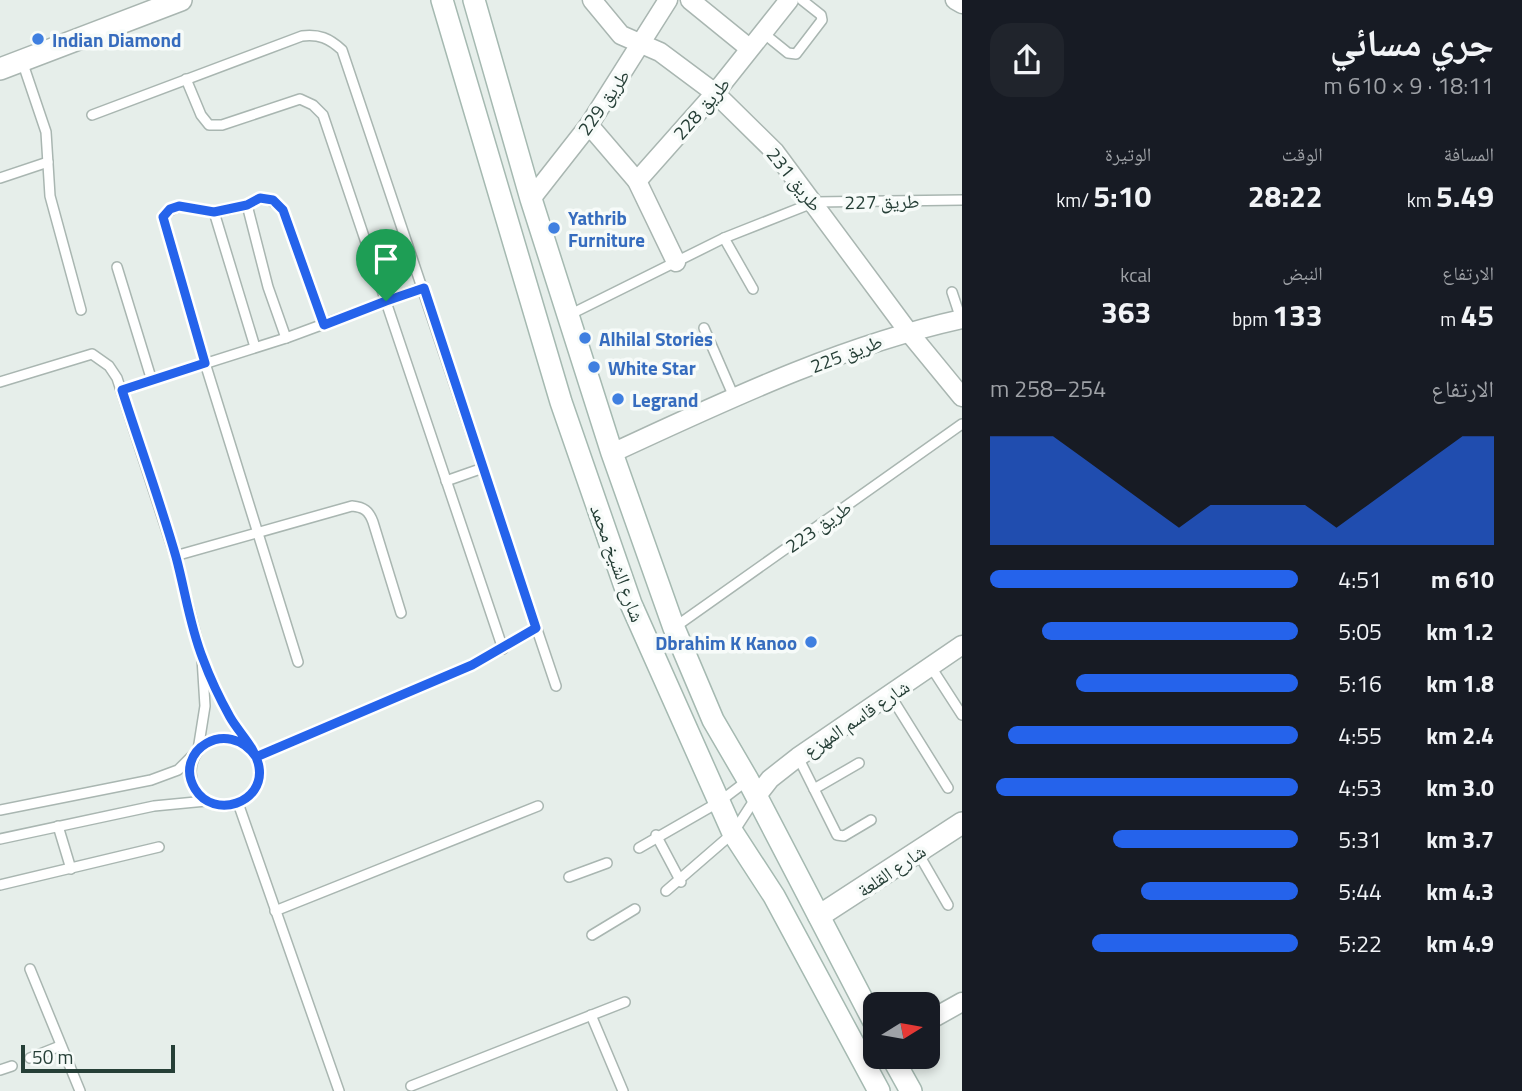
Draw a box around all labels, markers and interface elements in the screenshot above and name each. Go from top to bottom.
text: جري مسائي [1330,13,1494,71]
button: share [990,23,1064,97]
place label: Indian Diamond [52,25,181,54]
marker: Indian Diamond [30,31,46,47]
street label: طريق 229 [570,63,636,141]
text: 18:11 · 9 × 610 m [1324,68,1494,103]
street label: طريق 228 [665,70,737,146]
text: الوتيرة [1105,139,1151,168]
text: الوقت [1282,139,1323,168]
text: المسافة [1444,139,1494,168]
street label: طريق 231 [760,141,830,217]
text: 5:10 [1093,173,1151,219]
text: 28:22 [1248,173,1323,219]
text: 5.49 [1436,173,1494,219]
text: /km [1056,185,1093,214]
text: km [1407,185,1436,214]
street label: طريق 227 [844,186,920,216]
place label: Yathrib Furniture [568,203,645,254]
marker: Yathrib Furniture [546,220,562,236]
pin [356,229,416,301]
icon: arrive [367,240,405,278]
text: النبض [1282,258,1323,287]
text: الارتفاع [1442,258,1494,287]
text: kcal [1120,260,1151,289]
text: 363 [1101,289,1151,335]
text: 133 [1272,292,1323,338]
text: 45 [1460,292,1494,338]
text: bpm [1232,304,1272,333]
text: m [1440,304,1460,333]
place label: Alhilal Stories [599,324,713,353]
street label: طريق 225 [806,326,886,380]
marker: Alhilal Stories [577,330,593,346]
place label: White Star [608,353,696,382]
marker: White Star [586,359,602,375]
text: 254–258 m [990,371,1106,406]
text: الارتفاع [1431,371,1494,406]
place label: Legrand [632,385,699,414]
marker: Legrand [610,391,626,407]
street label: طريق 223 [779,493,857,559]
street label: شارع الشيخ محمد [583,500,653,626]
text: 4:51 [1338,562,1382,597]
text: 610 m [1431,562,1494,597]
text: 5:05 [1338,614,1382,649]
text: 1.2 km [1426,614,1494,649]
place label: Dbrahim K Kanoo [655,628,797,657]
marker: Dbrahim K Kanoo [803,634,819,650]
text: 5:16 [1338,666,1382,701]
text: 1.8 km [1426,666,1494,701]
street label: شارع قاسم المهزع [797,672,915,764]
text: 4:55 [1338,718,1382,753]
text: 2.4 km [1426,718,1494,753]
text: 4:53 [1338,770,1382,805]
text: 3.0 km [1426,770,1494,805]
text: 5:31 [1338,822,1382,857]
text: 3.7 km [1426,822,1494,857]
street label: شارع القلعة [851,836,931,904]
text: 5:44 [1338,874,1382,909]
text: 4.3 km [1426,874,1494,909]
text: 5:22 [1338,926,1382,961]
text: 4.9 km [1426,926,1494,961]
north arrow [863,992,940,1069]
map controls [863,992,940,1069]
scale bar [21,1042,175,1074]
text: 50 m [32,1042,73,1071]

